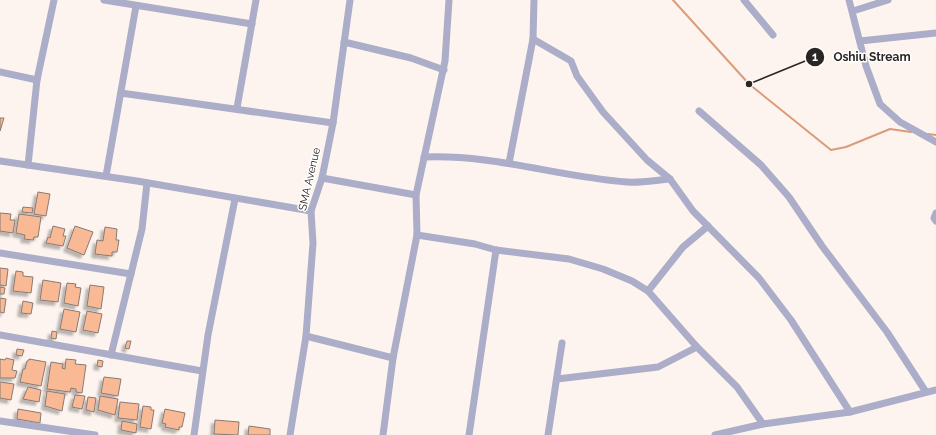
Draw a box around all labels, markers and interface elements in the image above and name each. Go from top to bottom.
callout: Oshiu Stream [805,45,918,69]
text: 1 [812,50,818,64]
text: Oshiu Stream [833,50,911,64]
street label: SMA Avenue [296,146,323,212]

